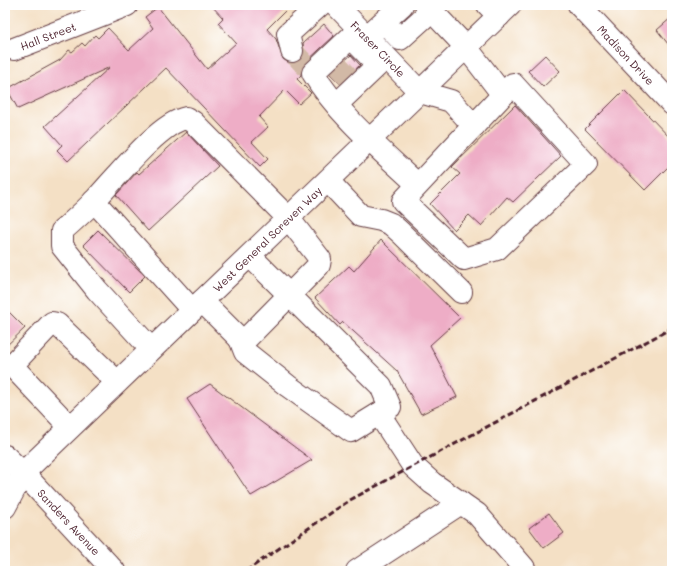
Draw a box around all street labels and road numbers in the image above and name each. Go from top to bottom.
street label: Hall Street [18,18,78,54]
street label: Fraser Circle [347,18,409,80]
street label: Madison Drive [594,22,658,88]
street label: West General Screven Way [209,183,325,295]
street label: Sanders Avenue [34,486,104,558]

